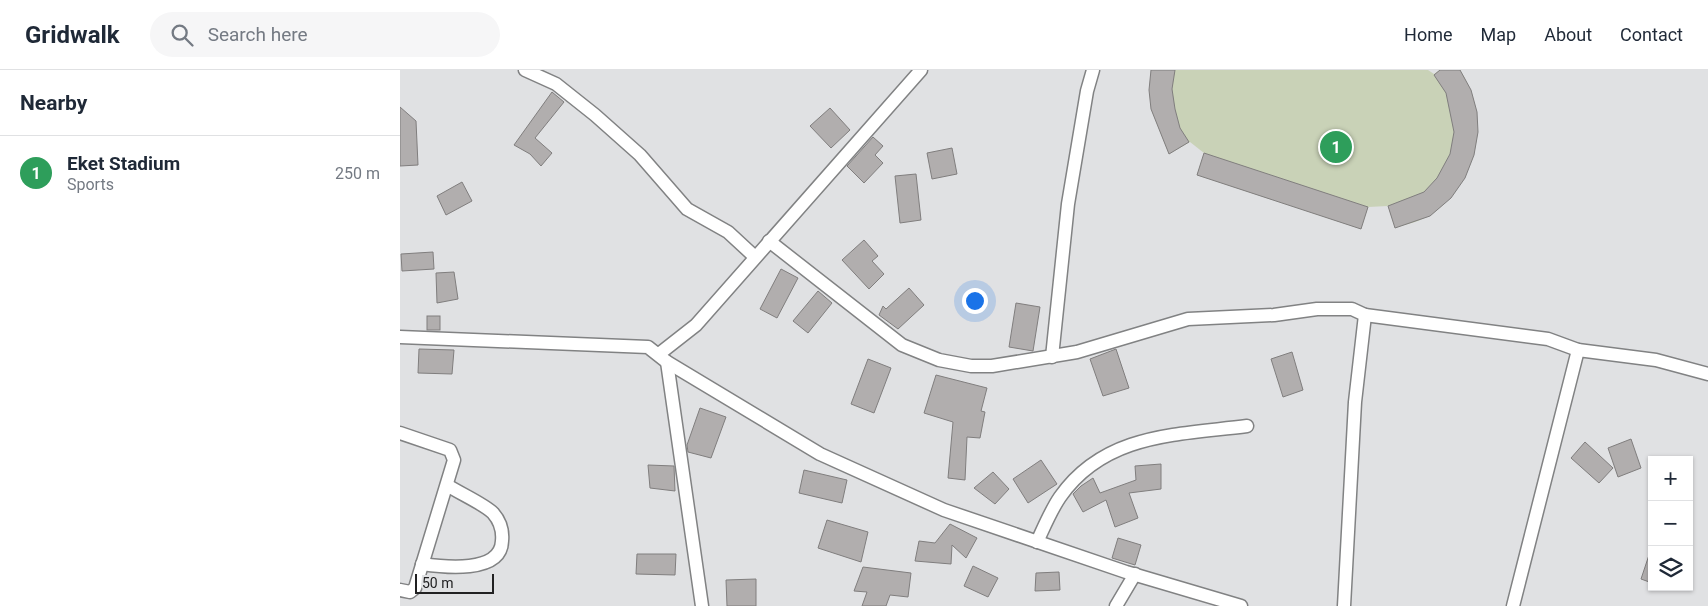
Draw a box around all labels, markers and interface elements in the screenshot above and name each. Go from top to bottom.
search box [150,12,500,57]
text: Gridwalk [25,21,120,49]
icon: search [168,21,196,49]
text: Search here [208,23,308,46]
text: Home [1404,24,1453,45]
text: Map [1481,24,1516,45]
text: About [1544,24,1592,45]
text: Contact [1620,24,1683,45]
text: Nearby [20,91,87,115]
pin: 1 [1320,128,1352,166]
text: Eket Stadium [67,152,180,175]
text: 1 [31,164,41,183]
text: 250 m [335,164,380,183]
text: Sports [67,175,114,194]
your location [962,288,988,314]
map controls [1648,456,1693,591]
button: + [1648,456,1693,501]
button: − [1648,501,1693,546]
button: layers [1648,546,1693,591]
scale bar [415,571,494,594]
text: 50 m [422,575,454,591]

